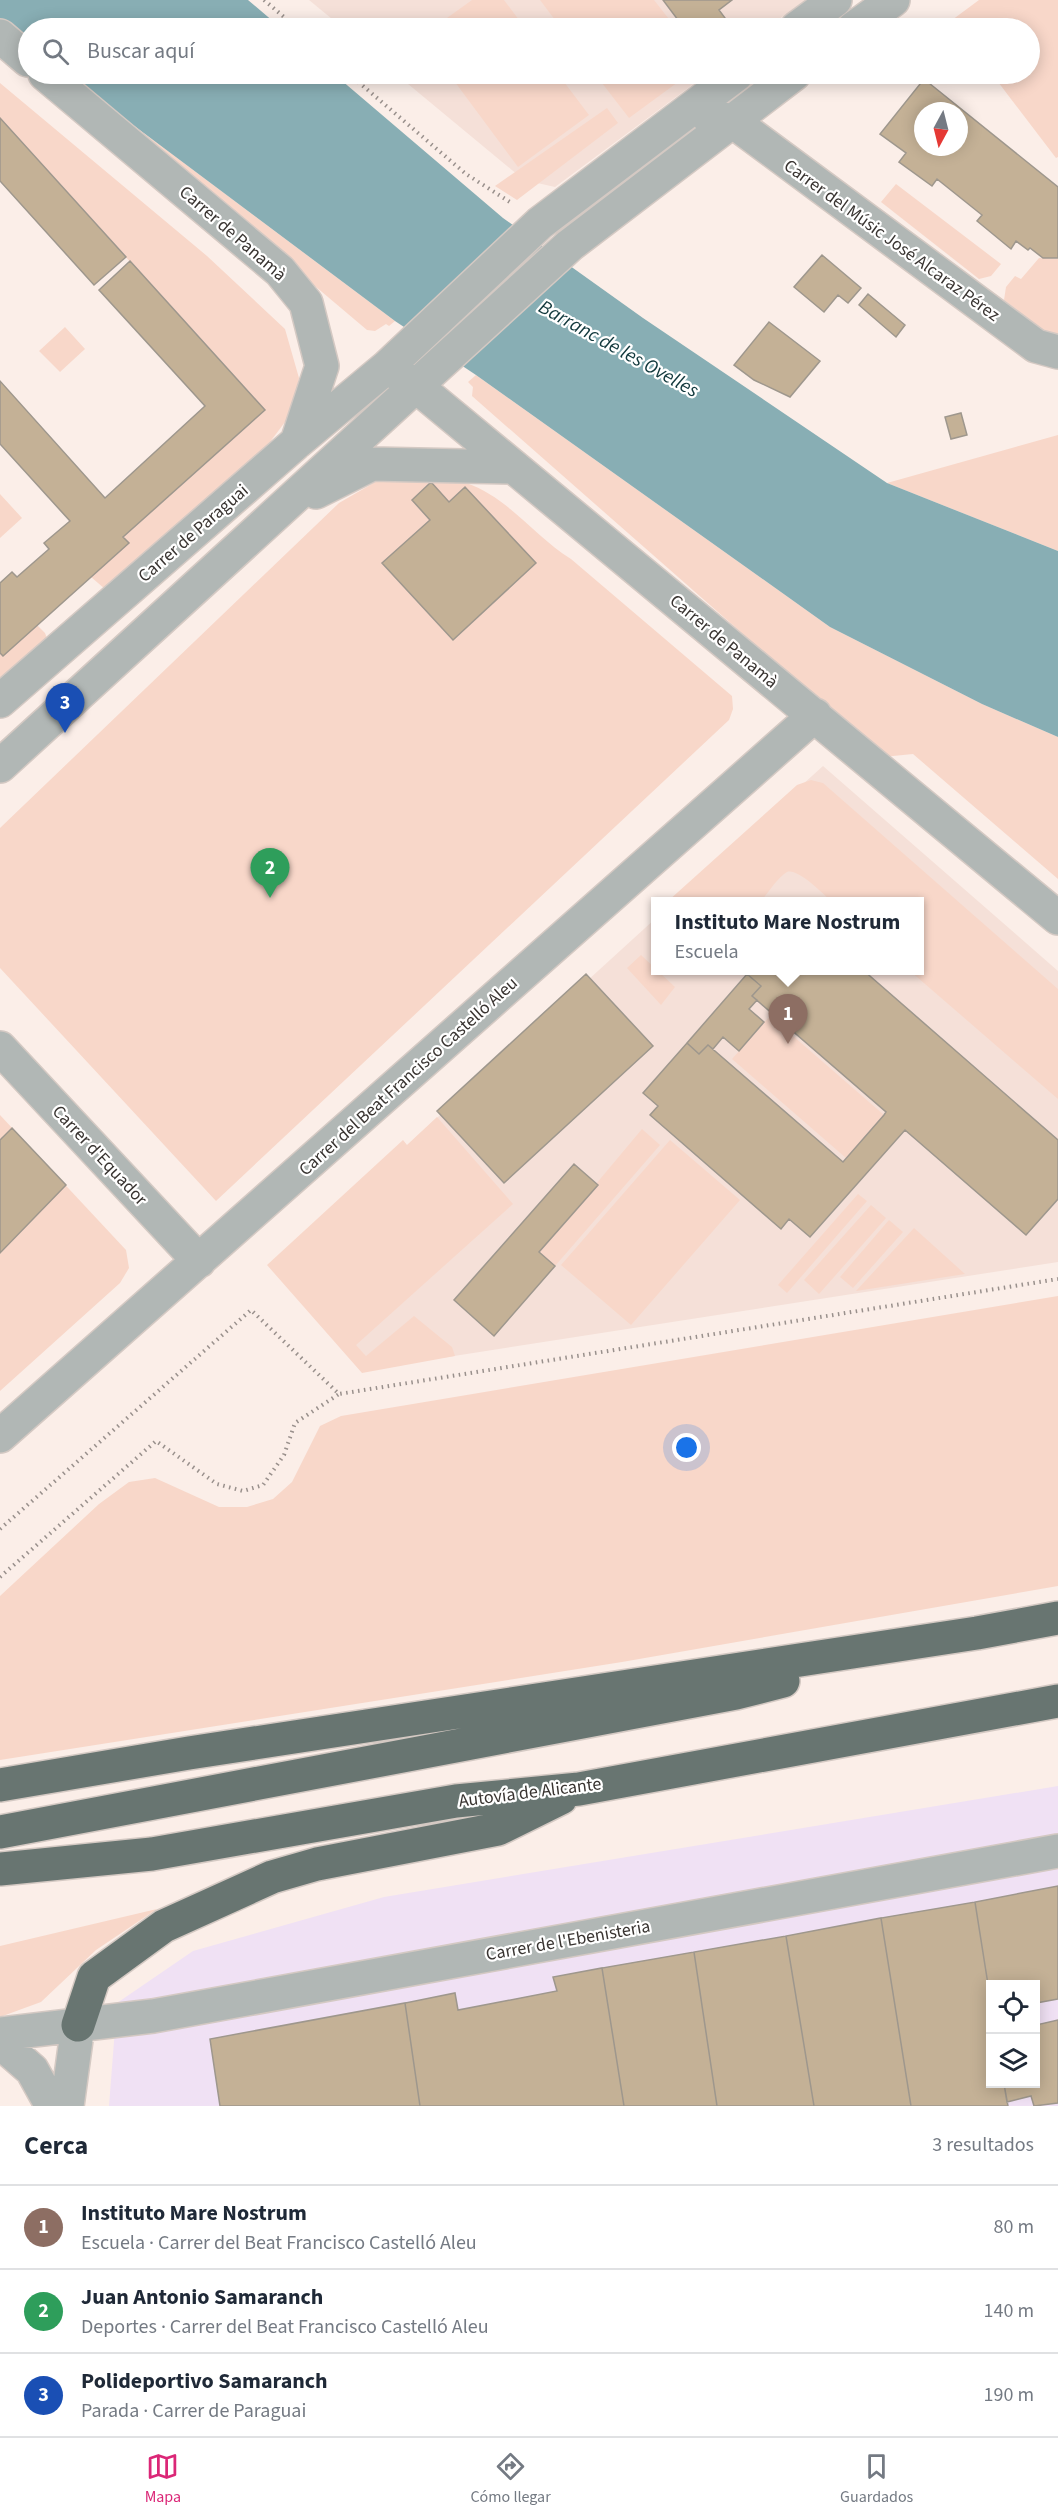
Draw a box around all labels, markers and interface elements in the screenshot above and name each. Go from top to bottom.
search box [18,18,1040,84]
icon: search [39,35,72,68]
text: Buscar aquí [87,35,195,67]
north arrow [914,102,968,156]
street label: Carrer del Músic José Alcaraz Pérez [779,153,1005,328]
street label: Carrer de Panamà [174,180,292,287]
water label: Barranc de les Ovelles [533,293,704,405]
street label: Carrer de Paraguai [133,478,254,588]
street label: Carrer de Panamà [664,589,783,694]
pin: 3 [46,684,84,733]
pin: 2 [250,848,290,898]
popup [651,897,924,975]
text: Instituto Mare Nostrum [675,906,900,938]
text: Escuela [675,938,739,966]
street label: Carrer del Beat Francisco Castelló Aleu [293,971,523,1182]
pin: 1 [768,994,808,1044]
street label: Carrer d'Equador [46,1100,153,1212]
your location [672,1433,701,1462]
street label: Autovía de Alicante [457,1771,603,1814]
street label: Carrer de l'Ebenisteria [484,1914,652,1967]
map controls [986,1980,1040,2088]
button: locate [986,1980,1040,2034]
button: layers [986,2034,1040,2088]
text: Cerca [24,2127,88,2164]
text: 3 resultados [932,2131,1034,2159]
text: Instituto Mare Nostrum [81,2197,307,2229]
text: 1 [38,2213,49,2241]
text: 80 m [994,2213,1034,2241]
text: Escuela · Carrer del Beat Francisco Castelló Aleu [81,2229,477,2257]
text: Juan Antonio Samaranch [81,2281,323,2313]
text: 2 [38,2297,49,2325]
text: 140 m [984,2297,1034,2325]
text: Deportes · Carrer del Beat Francisco Castelló Aleu [81,2313,489,2341]
text: Polideportivo Samaranch [81,2365,328,2397]
text: 3 [38,2381,49,2409]
text: 190 m [984,2381,1034,2409]
text: Parada · Carrer de Paraguai [81,2397,306,2425]
tab: Mapa [145,2450,181,2508]
tab: Cómo llegar [470,2450,551,2508]
tab: Guardados [840,2450,913,2508]

